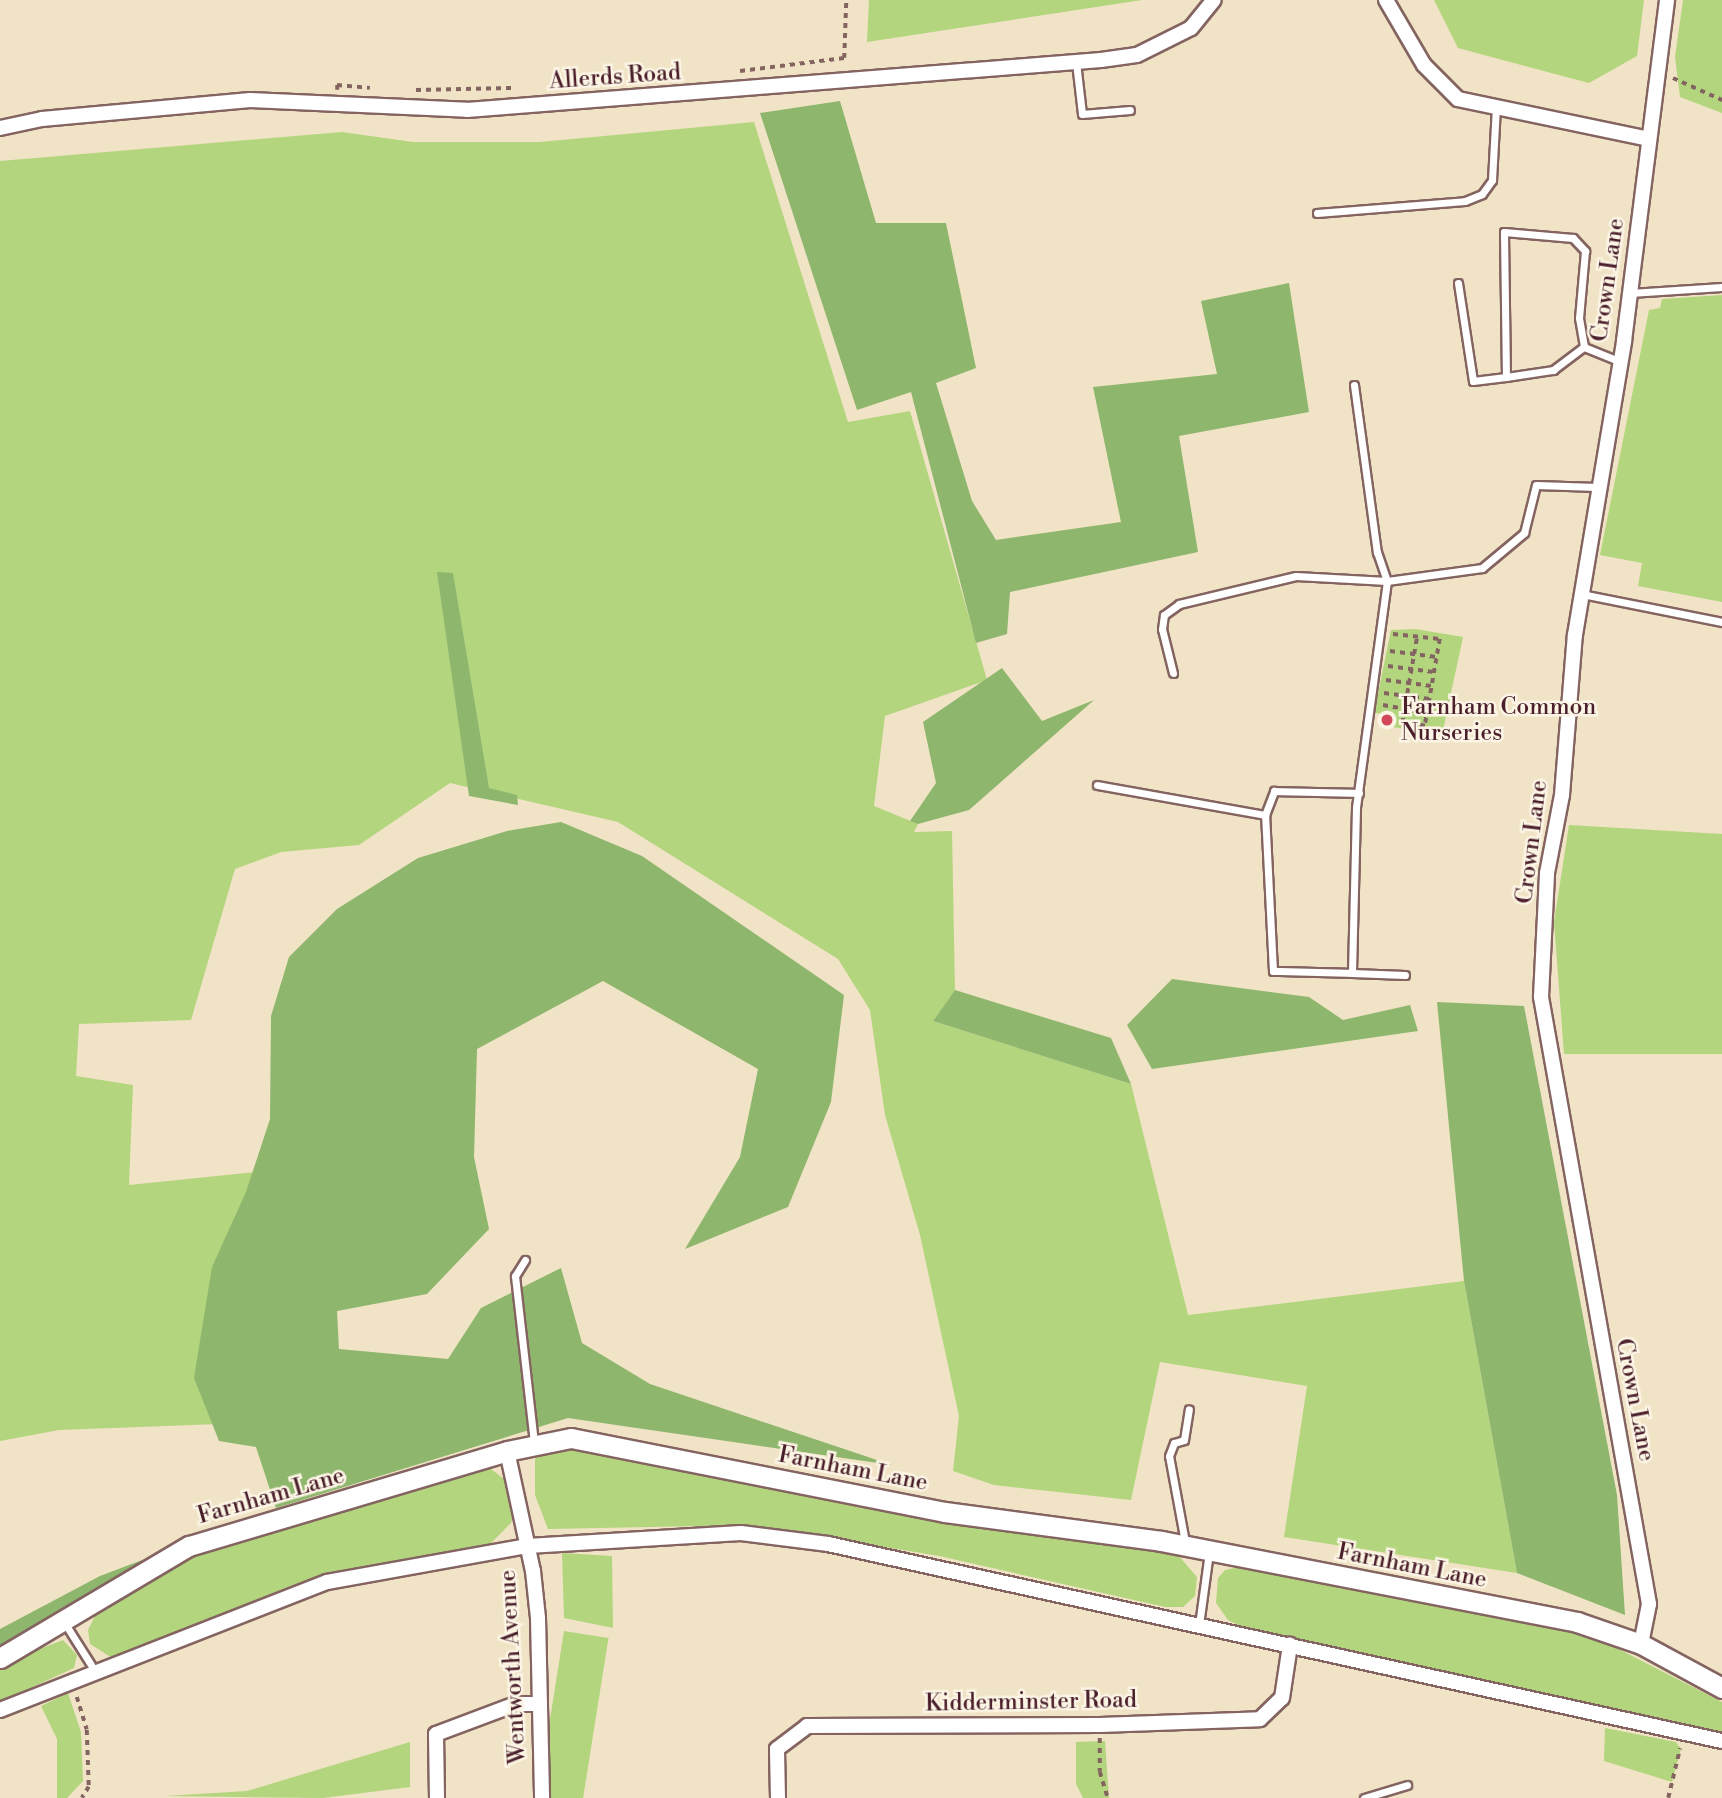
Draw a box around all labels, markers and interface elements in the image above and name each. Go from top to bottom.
street label: Allerds Road [548,59,682,95]
street label: Crown Lane [1586,216,1630,344]
place label: Farnham Common Nurseries [1401,693,1596,747]
marker: Farnham Common Nurseries [1379,712,1395,728]
street label: Crown Lane [1511,779,1553,905]
street label: Crown Lane [1610,1336,1660,1464]
street label: Farnham Lane [776,1441,930,1497]
street label: Farnham Lane [194,1462,348,1530]
street label: Farnham Lane [1335,1538,1489,1594]
street label: Wentworth Avenue [494,1569,532,1765]
street label: Kidderminster Road [925,1686,1137,1718]

